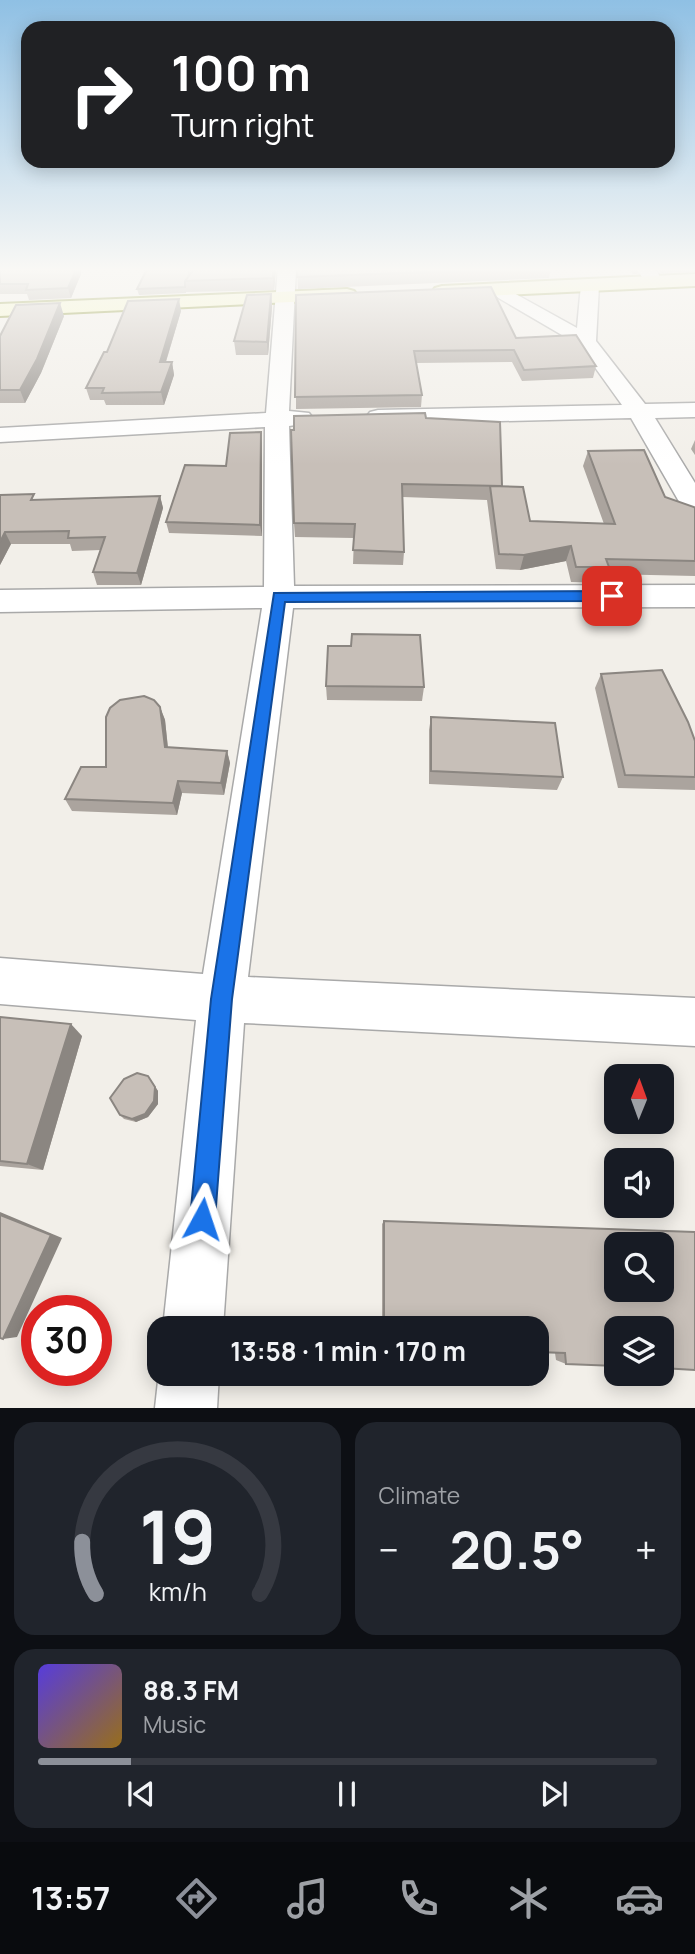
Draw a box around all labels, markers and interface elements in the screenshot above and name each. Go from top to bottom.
text: 100 m [171,39,311,106]
icon: right [56,49,147,140]
text: Turn right [171,103,314,147]
pin [582,566,642,626]
icon: arrive [593,577,631,615]
north arrow [604,1064,674,1134]
map controls [604,1064,674,1386]
button: sound [604,1148,674,1218]
position arrow [165,1182,239,1256]
button: search [604,1232,674,1302]
speed limit sign: 30 [21,1295,112,1386]
button: layers [604,1316,674,1386]
text: 13:58 · 1 min · 170 m [230,1333,466,1369]
text: Climate [379,1479,460,1511]
text: 19 [139,1487,216,1587]
text: 20.5° [450,1514,584,1585]
text: − [379,1523,399,1575]
text: + [635,1523,657,1575]
text: km/h [148,1574,206,1609]
text: 88.3 FM [143,1672,239,1708]
text: Music [143,1708,206,1740]
icon: previous [122,1775,160,1813]
icon: pause [328,1775,366,1813]
icon: next [535,1775,573,1813]
icon: directions [172,1874,221,1923]
icon: music [283,1874,332,1923]
icon: phone [394,1874,443,1923]
icon: climate [504,1874,553,1923]
icon: car [615,1874,664,1923]
text: 13:57 [31,1876,110,1920]

